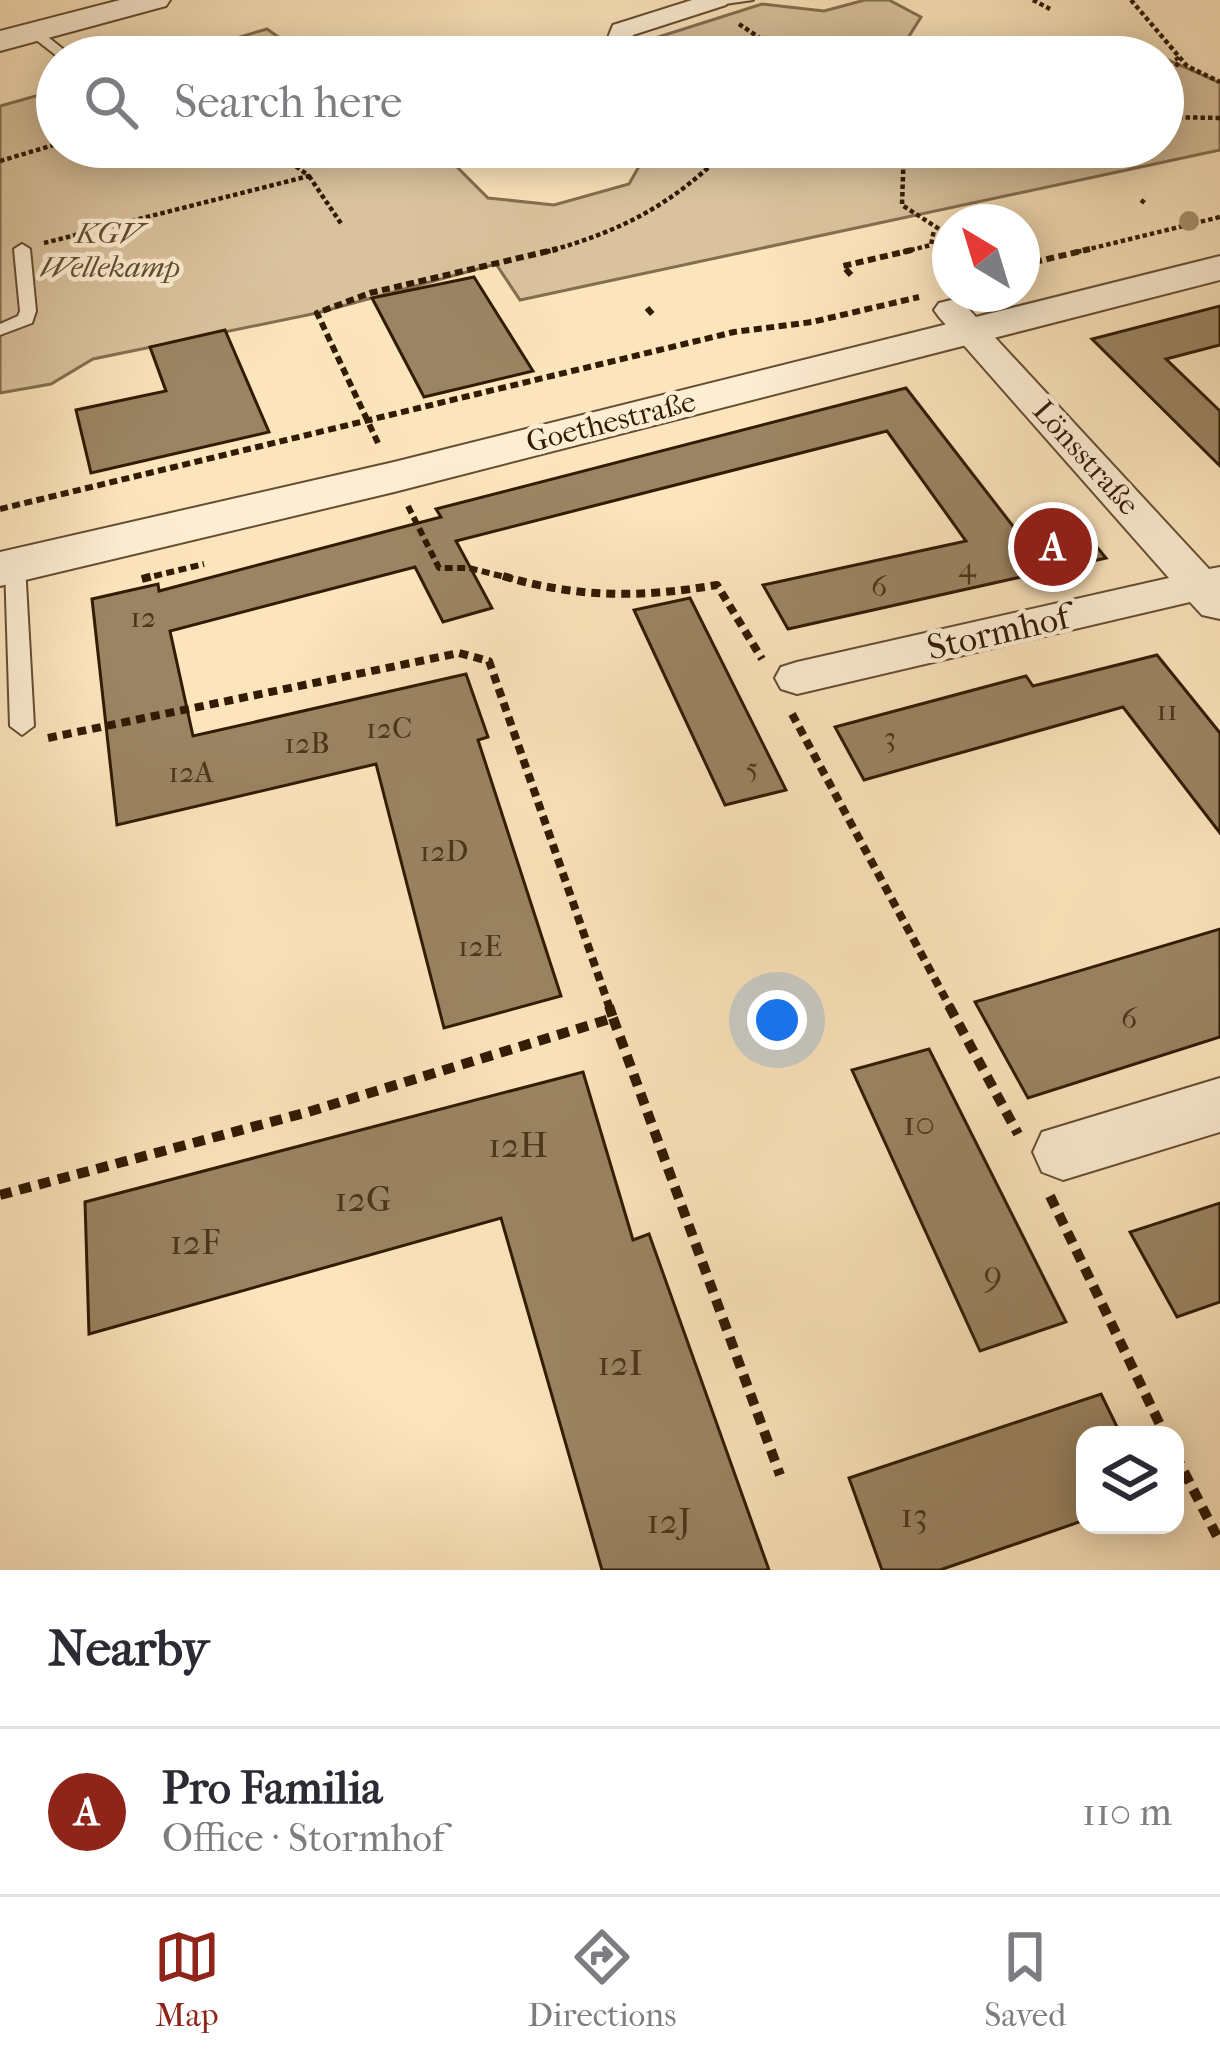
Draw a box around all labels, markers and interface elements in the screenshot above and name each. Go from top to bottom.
search box [36,36,1184,168]
icon: search [78,69,144,135]
text: Search here [174,76,402,129]
north arrow [932,204,1040,312]
park label: KGV Wellekamp [40,216,180,285]
street label: Goethestraße [523,384,699,460]
street label: Lönsstraße [1026,394,1146,522]
pin: A [1014,502,1092,592]
house number: 4 [958,550,977,585]
house number: 6 [871,569,888,604]
street label: Stormhof [923,594,1080,669]
house number: 12 [130,600,156,635]
house number: 11 [1156,693,1178,728]
house number: 12C [366,711,412,746]
house number: 3 [884,720,896,755]
house number: 12B [284,726,330,761]
house number: 5 [746,751,758,786]
house number: 12A [168,755,214,790]
house number: 12D [419,834,469,869]
house number: 12E [458,929,502,964]
your location [747,990,807,1050]
house number: 6 [1121,1001,1138,1036]
house number: 10 [903,1102,935,1144]
house number: 12H [488,1124,548,1166]
house number: 12G [335,1178,391,1220]
house number: 12F [170,1221,220,1263]
house number: 9 [984,1253,1002,1295]
house number: 12I [597,1342,643,1384]
map controls [1076,1426,1184,1534]
button: layers [1076,1426,1184,1534]
house number: 13 [900,1494,928,1536]
house number: 12J [647,1500,691,1542]
text: Nearby [48,1618,209,1678]
text: Pro Familia [162,1762,382,1815]
text: A [74,1789,100,1835]
text: 110 m [1082,1789,1172,1835]
text: Office · Stormhof [162,1815,445,1861]
tab: Map [154,1924,220,2035]
tab: Directions [528,1924,676,2035]
tab: Saved [984,1924,1066,2035]

